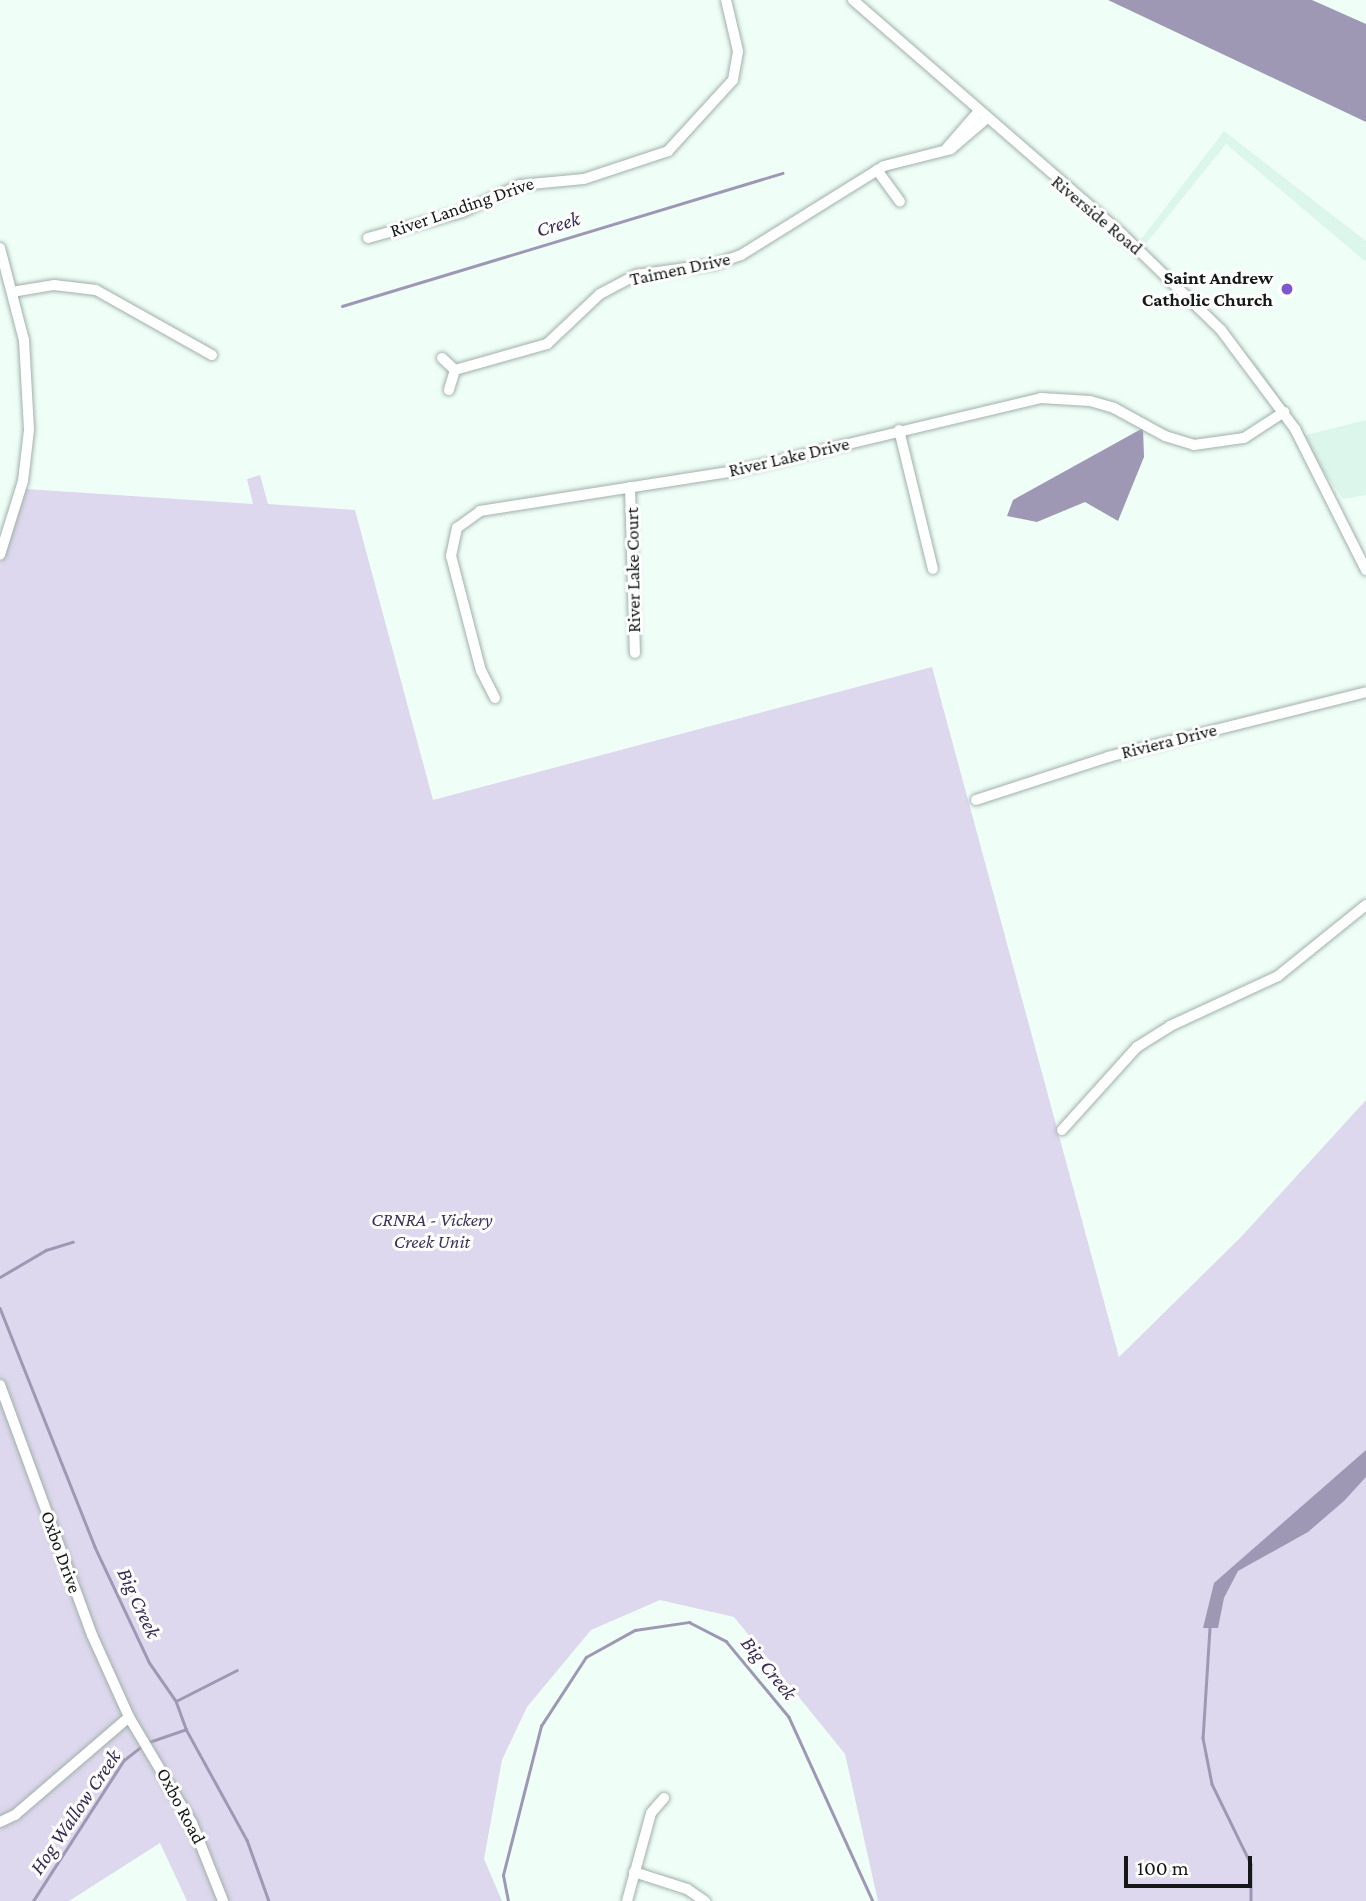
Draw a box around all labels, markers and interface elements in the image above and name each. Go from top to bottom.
street label: Riverside Road [1047,170,1147,260]
street label: River Landing Drive [387,172,537,242]
water label: Creek [533,205,583,243]
street label: Taimen Drive [628,247,732,291]
place label: Saint Andrew Catholic Church [1142,267,1273,311]
marker: Saint Andrew Catholic Church [1279,281,1295,297]
street label: River Lake Drive [726,432,852,482]
street label: River Lake Court [621,507,645,633]
street label: Riviera Drive [1119,718,1219,764]
park label: CRNRA - Vickery Creek Unit [371,1209,493,1253]
street label: Oxbo Drive [36,1508,86,1596]
water label: Big Creek [112,1564,166,1642]
water label: Big Creek [736,1631,802,1705]
water label: Hog Wallow Creek [24,1745,126,1879]
street label: Oxbo Road [152,1764,210,1848]
scale bar [1128,1842,1256,1886]
text: 100 m [1137,1856,1189,1880]

